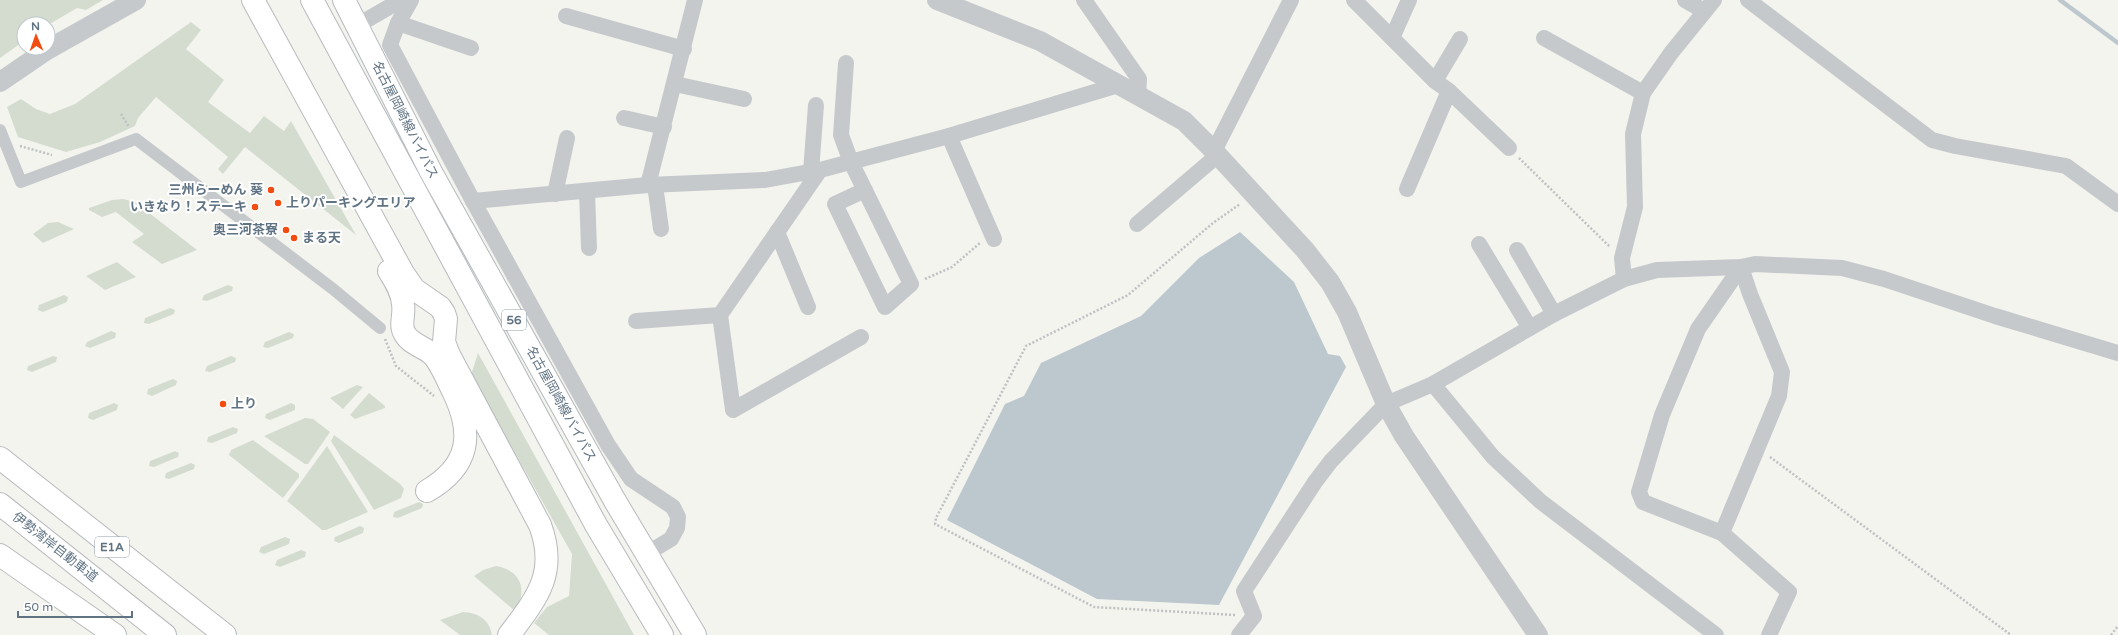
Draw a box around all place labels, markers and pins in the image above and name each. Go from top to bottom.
place label: 三州らーめん 葵 [169,182,263,198]
marker: 三州らーめん 葵 [266,185,276,195]
place label: 上りパーキングエリア [286,195,416,211]
marker: 上りパーキングエリア [273,198,283,208]
place label: いきなり！ステーキ [130,199,247,215]
marker: いきなり！ステーキ [250,202,260,212]
place label: 奥三河茶寮 [213,222,278,238]
marker: 奥三河茶寮 [281,225,291,235]
place label: まる天 [302,230,341,246]
marker: まる天 [289,233,299,243]
place label: 上り [231,396,257,412]
marker: 上り [218,399,228,409]

